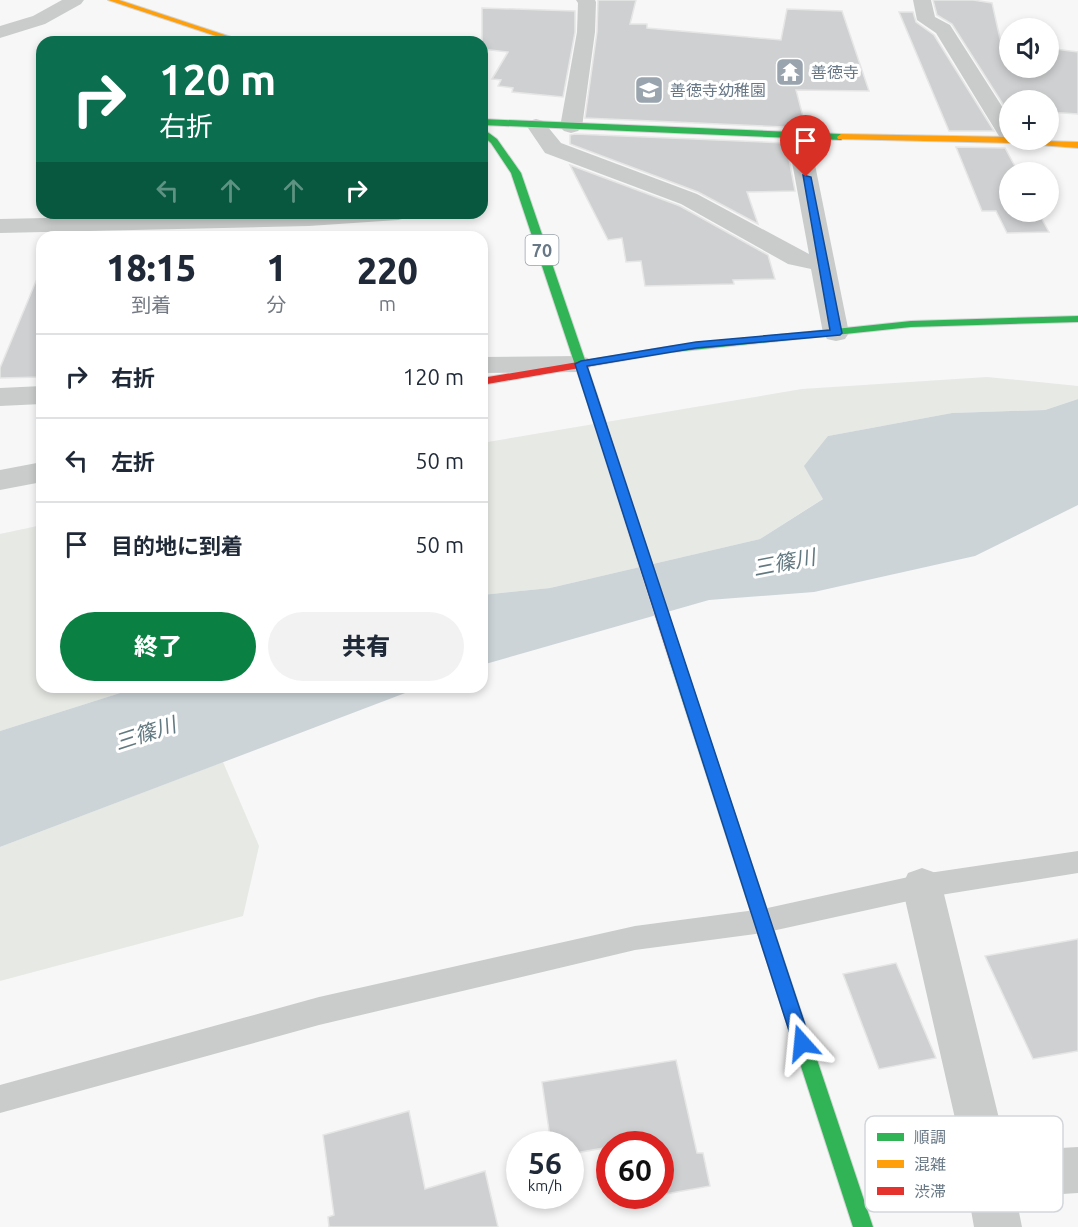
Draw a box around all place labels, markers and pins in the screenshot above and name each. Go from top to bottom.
temple icon: 善徳寺 [774,56,806,88]
place label: 善徳寺 [811,63,859,81]
school or university icon: 善徳寺幼稚園 [633,74,665,106]
place label: 善徳寺幼稚園 [670,81,766,99]
pin [780,115,831,177]

